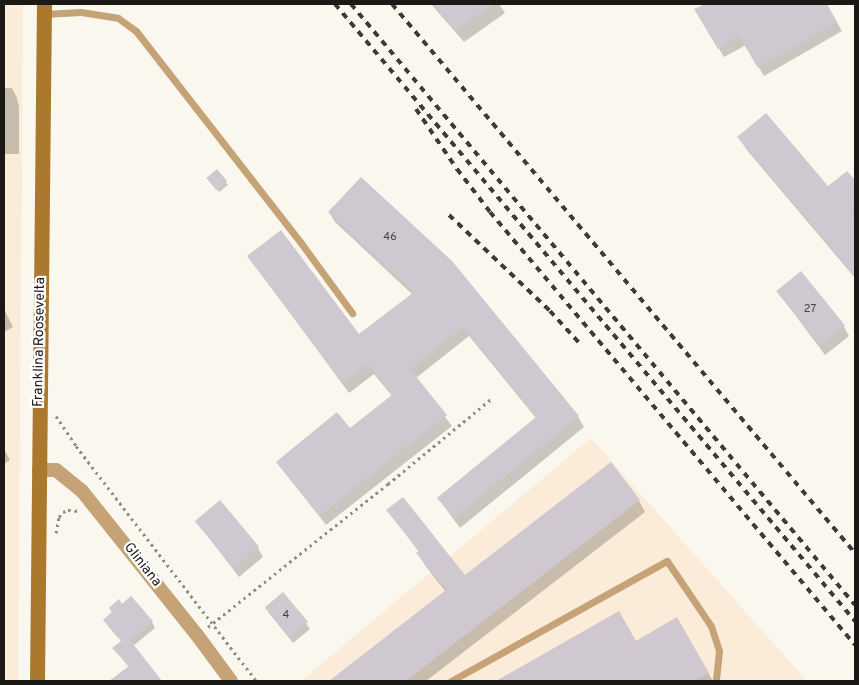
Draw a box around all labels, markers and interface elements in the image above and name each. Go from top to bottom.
house number: 46 [383,230,397,244]
street label: Franklina Roosevelta [30,277,50,407]
house number: 27 [804,302,816,316]
street label: Gliniana [120,540,164,590]
house number: 4 [283,608,289,622]

